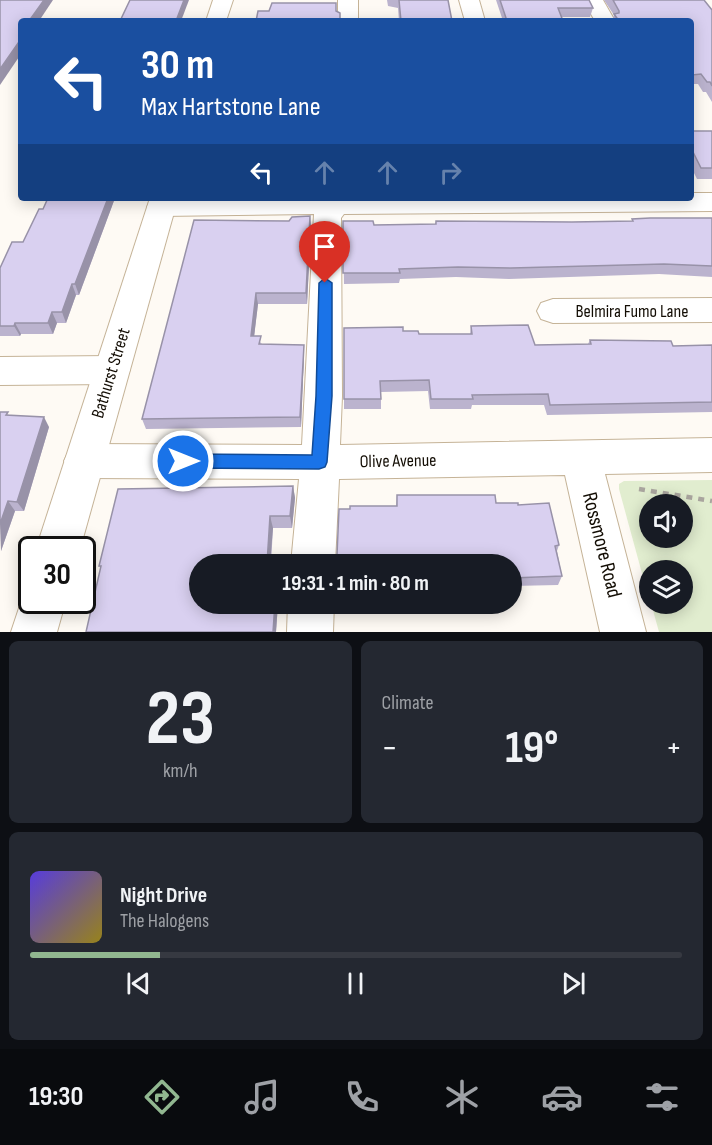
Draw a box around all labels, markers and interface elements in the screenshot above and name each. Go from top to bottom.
text: 30 m [141,40,214,91]
icon: left [42,42,120,120]
text: Max Hartstone Lane [141,91,321,123]
icon: left [245,156,278,189]
icon: ahead [308,156,341,189]
icon: ahead [371,156,404,189]
icon: right [434,156,467,189]
pin [299,221,350,283]
icon: arrive [308,230,341,263]
street label: Belmira Fumo Lane [576,301,688,322]
street label: Bathurst Street [87,325,135,421]
position arrow [151,429,215,493]
street label: Olive Avenue [359,450,437,472]
street label: Rossmore Road [577,490,627,600]
map controls [639,494,693,614]
button: sound [639,494,693,548]
speed limit sign: 30 [18,536,96,614]
button: layers [639,560,693,614]
text: 19:31 · 1 min · 80 m [282,570,429,597]
text: 23 [146,673,215,766]
text: Climate [382,691,434,715]
text: 19° [505,721,558,776]
text: − [382,728,398,768]
text: + [666,728,682,768]
text: km/h [163,759,198,783]
text: Night Drive [120,882,207,909]
text: The Halogens [120,909,209,933]
icon: previous [122,967,155,1000]
icon: pause [339,967,372,1000]
icon: next [557,967,590,1000]
icon: directions [141,1076,183,1118]
icon: music [241,1076,283,1118]
icon: phone [341,1076,383,1118]
icon: climate [441,1076,483,1118]
icon: car [541,1076,583,1118]
icon: filters [641,1076,683,1118]
text: 19:30 [29,1081,83,1113]

